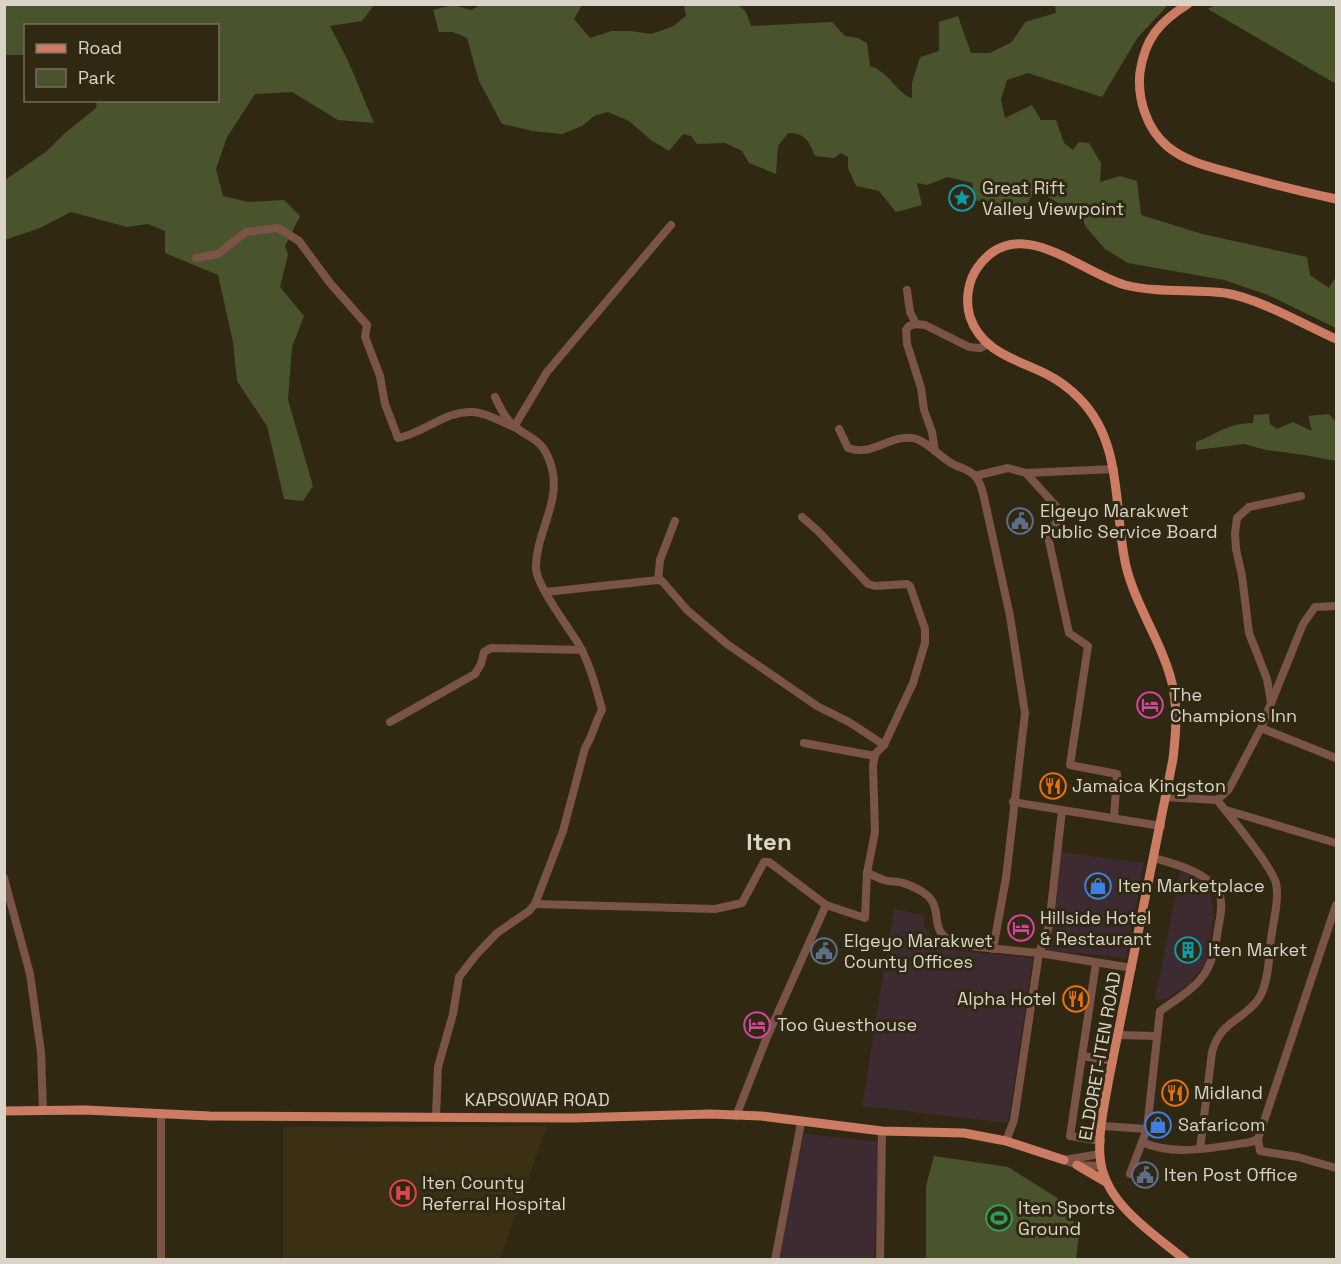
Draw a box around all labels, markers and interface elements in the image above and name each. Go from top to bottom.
legend [24,24,219,102]
text: Road [78,36,122,59]
text: Park [78,66,116,89]
place label: Great Rift Valley Viewpoint [982,176,1124,220]
place icon: Great Rift Valley Viewpoint [947,183,977,213]
place label: Elgeyo Marakwet Public Service Board [1040,499,1218,543]
public building icon: Elgeyo Marakwet Public Service Board [1005,506,1035,536]
place label: The Champions Inn [1170,683,1297,727]
hotel icon: The Champions Inn [1135,690,1165,720]
restaurant icon: Jamaica Kingston [1038,771,1068,801]
place label: Jamaica Kingston [1072,774,1226,797]
district label: Iten [746,826,792,857]
shop icon: Iten Marketplace [1083,871,1113,901]
place label: Iten Marketplace [1118,874,1265,897]
place label: Hillside Hotel & Restaurant [1040,906,1152,950]
hotel icon: Hillside Hotel & Restaurant [1006,913,1036,943]
place label: Elgeyo Marakwet County Offices [844,929,993,973]
building icon: Iten Market [1173,935,1203,965]
public building icon: Elgeyo Marakwet County Offices [809,936,839,966]
place label: Iten Market [1208,938,1307,961]
street label: ELDORET-ITEN ROAD [1073,970,1126,1142]
restaurant icon: Alpha Hotel [1061,984,1091,1014]
place label: Alpha Hotel [957,987,1056,1010]
hotel icon: Too Guesthouse [742,1010,772,1040]
place label: Too Guesthouse [777,1013,917,1036]
restaurant icon: Midland [1160,1078,1190,1108]
place label: Midland [1194,1081,1263,1104]
street label: KAPSOWAR ROAD [464,1088,610,1111]
shop icon: Safaricom [1143,1110,1173,1140]
place label: Safaricom [1178,1113,1266,1136]
public building icon: Iten Post Office [1130,1160,1160,1190]
place label: Iten Post Office [1164,1163,1298,1186]
place label: Iten County Referral Hospital [422,1171,566,1215]
hospital icon: Iten County Referral Hospital [388,1178,418,1208]
place label: Iten Sports Ground [1018,1196,1115,1240]
sports icon: Iten Sports Ground [984,1203,1014,1233]

